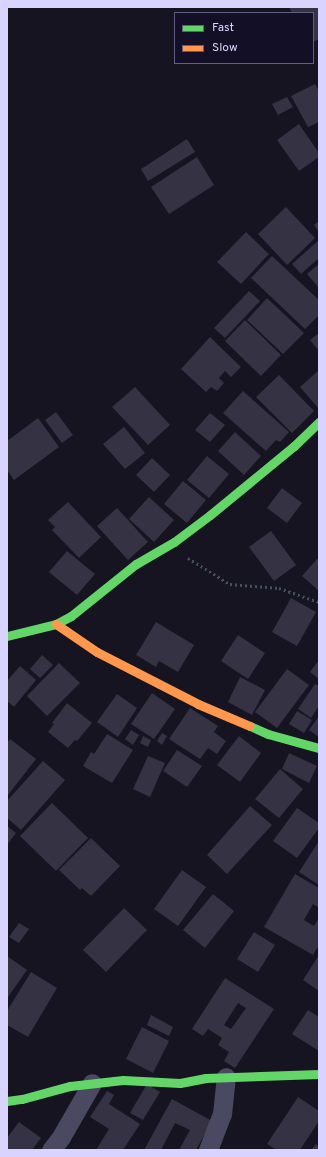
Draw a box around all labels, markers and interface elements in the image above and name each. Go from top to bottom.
legend [174,12,314,64]
text: Fast [212,20,234,36]
text: Slow [212,40,238,56]

